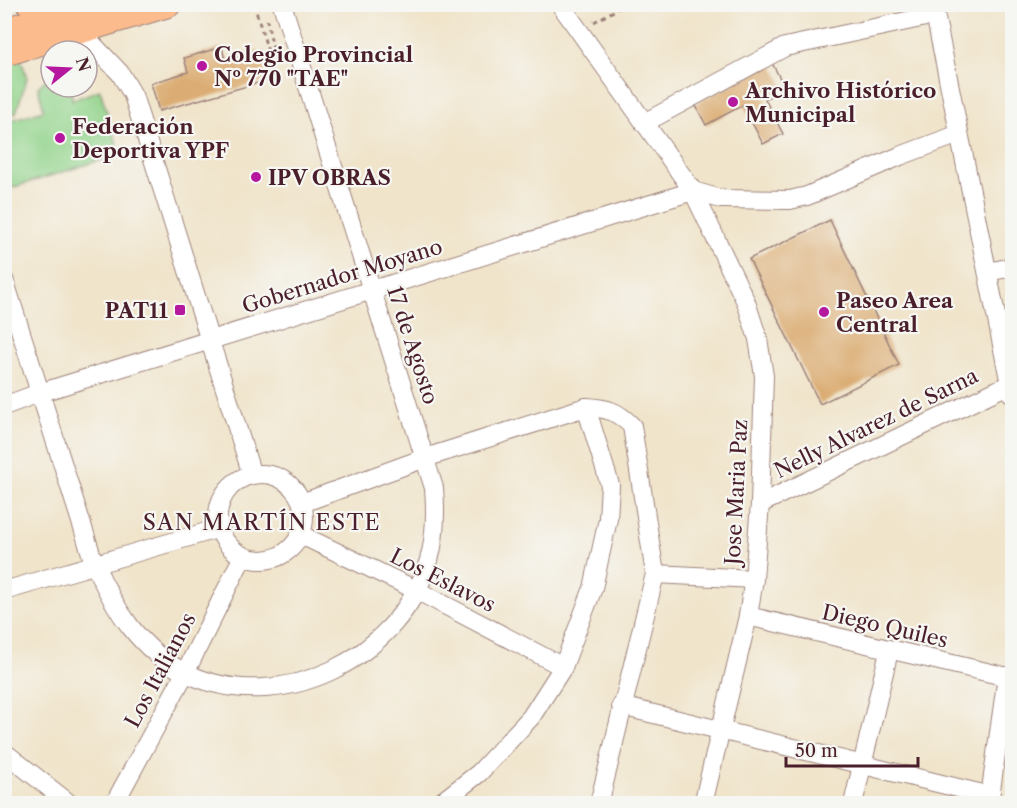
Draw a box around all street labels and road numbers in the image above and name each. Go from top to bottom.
street label: Gobernador Moyano [239,234,445,318]
street label: 17 de Agosto [382,283,444,407]
street label: Nelly Alvarez de Sarna [770,362,983,483]
street label: Jose Maria Paz [720,419,752,568]
street label: Los Eslavos [386,543,500,617]
street label: Diego Quiles [820,599,950,653]
street label: Los Italianos [119,608,201,732]

